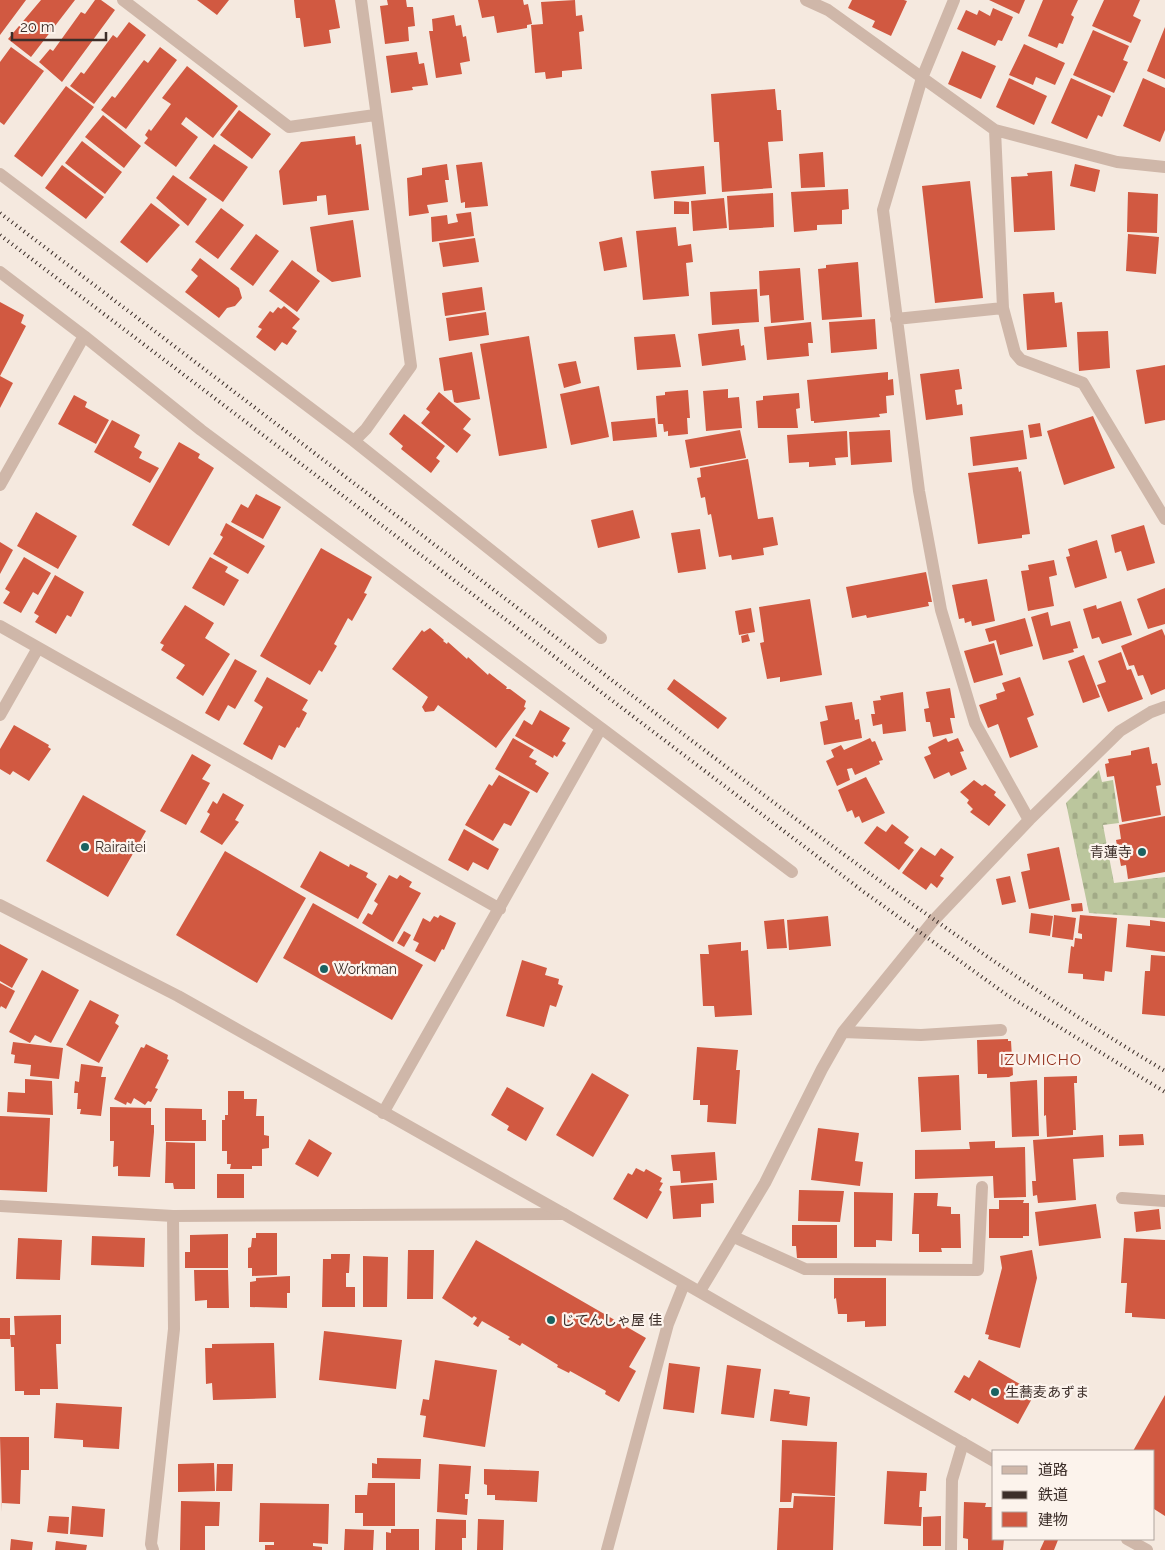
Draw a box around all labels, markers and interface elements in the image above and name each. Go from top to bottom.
scale bar [12,10,106,42]
text: 20 m [20,18,55,36]
place label: Rairaitei [95,839,146,855]
marker: Rairaitei [79,841,91,853]
place label: 青蓮寺 [1090,844,1132,860]
marker: 青蓮寺 [1136,846,1148,858]
place label: Workman [334,961,397,977]
marker: Workman [318,963,330,975]
district label: IZUMICHO [1000,1051,1082,1069]
place label: じてんしゃ屋 佳 [561,1312,663,1328]
marker: じてんしゃ屋 佳 [545,1314,557,1326]
place label: 生蕎麦あずま [1005,1384,1089,1400]
marker: 生蕎麦あずま [989,1386,1001,1398]
legend [992,1450,1155,1540]
text: 道路 [1038,1461,1068,1479]
text: 鉄道 [1038,1486,1068,1504]
text: 建物 [1038,1511,1068,1529]

